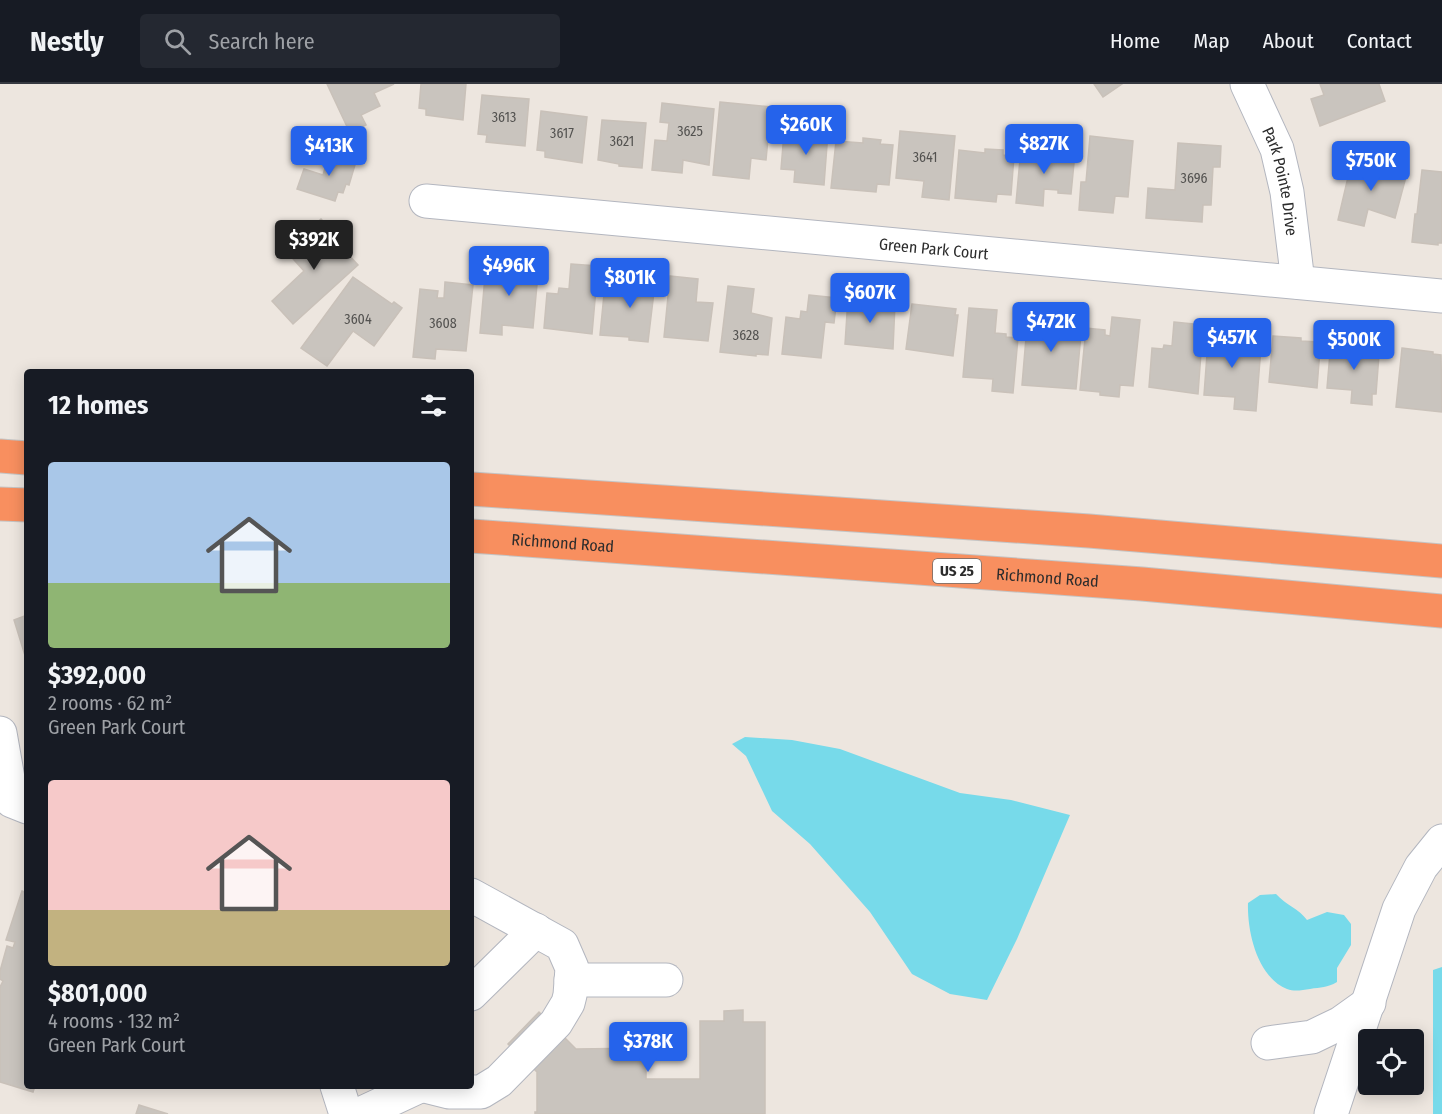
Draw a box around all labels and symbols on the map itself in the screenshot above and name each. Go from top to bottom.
pin: $260K [764,105,848,156]
house number: 3613 [492,109,516,126]
house number: 3625 [677,123,703,140]
pin: $827K [1002,124,1086,175]
street label: Park Pointe Drive [1258,124,1301,237]
house number: 3617 [550,125,574,142]
pin: $413K [287,126,371,177]
house number: 3621 [610,133,634,150]
pin: $750K [1329,141,1413,192]
house number: 3641 [913,149,937,166]
house number: 3696 [1181,170,1207,187]
pin: $392K [272,220,356,271]
street label: Green Park Court [878,234,990,264]
pin: $496K [467,246,551,297]
pin: $801K [588,258,672,309]
pin: $607K [828,273,912,324]
pin: $472K [1009,302,1093,353]
house number: 3604 [344,311,372,328]
house number: 3608 [429,315,457,332]
pin: $457K [1190,318,1274,369]
pin: $500K [1312,320,1396,371]
house number: 3628 [733,327,759,344]
street label: Richmond Road [511,530,615,556]
road number: US 25 [933,559,981,583]
street label: Richmond Road [996,565,1099,591]
pin: $378K [606,1022,690,1073]

